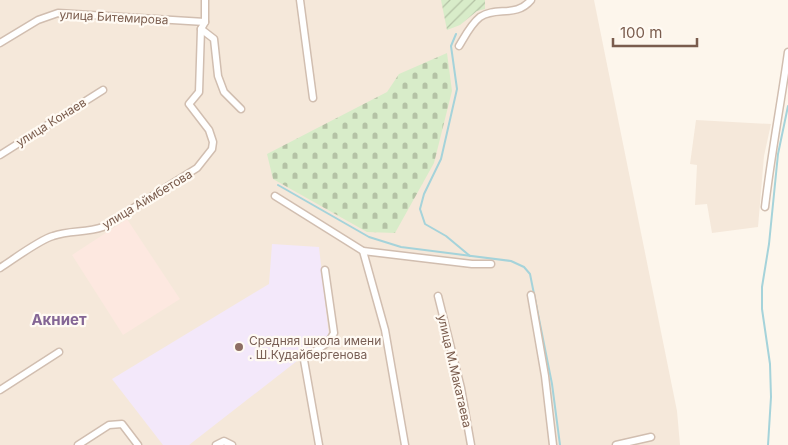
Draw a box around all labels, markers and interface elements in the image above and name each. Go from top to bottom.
street label: улица Битемирова [59,7,169,27]
scale bar [613,15,697,47]
text: 100 m [620,23,662,42]
street label: улица Конаев [13,94,89,150]
street label: улица Аймбетова [99,166,195,232]
district label: Акниет [31,310,87,329]
street label: улица М.Макатаева [435,313,475,429]
place label: Средняя школа имени . Ш.Кудайбергенова [249,333,381,362]
marker: Средняя школа имени . Ш.Кудайбергенова [233,341,245,353]

